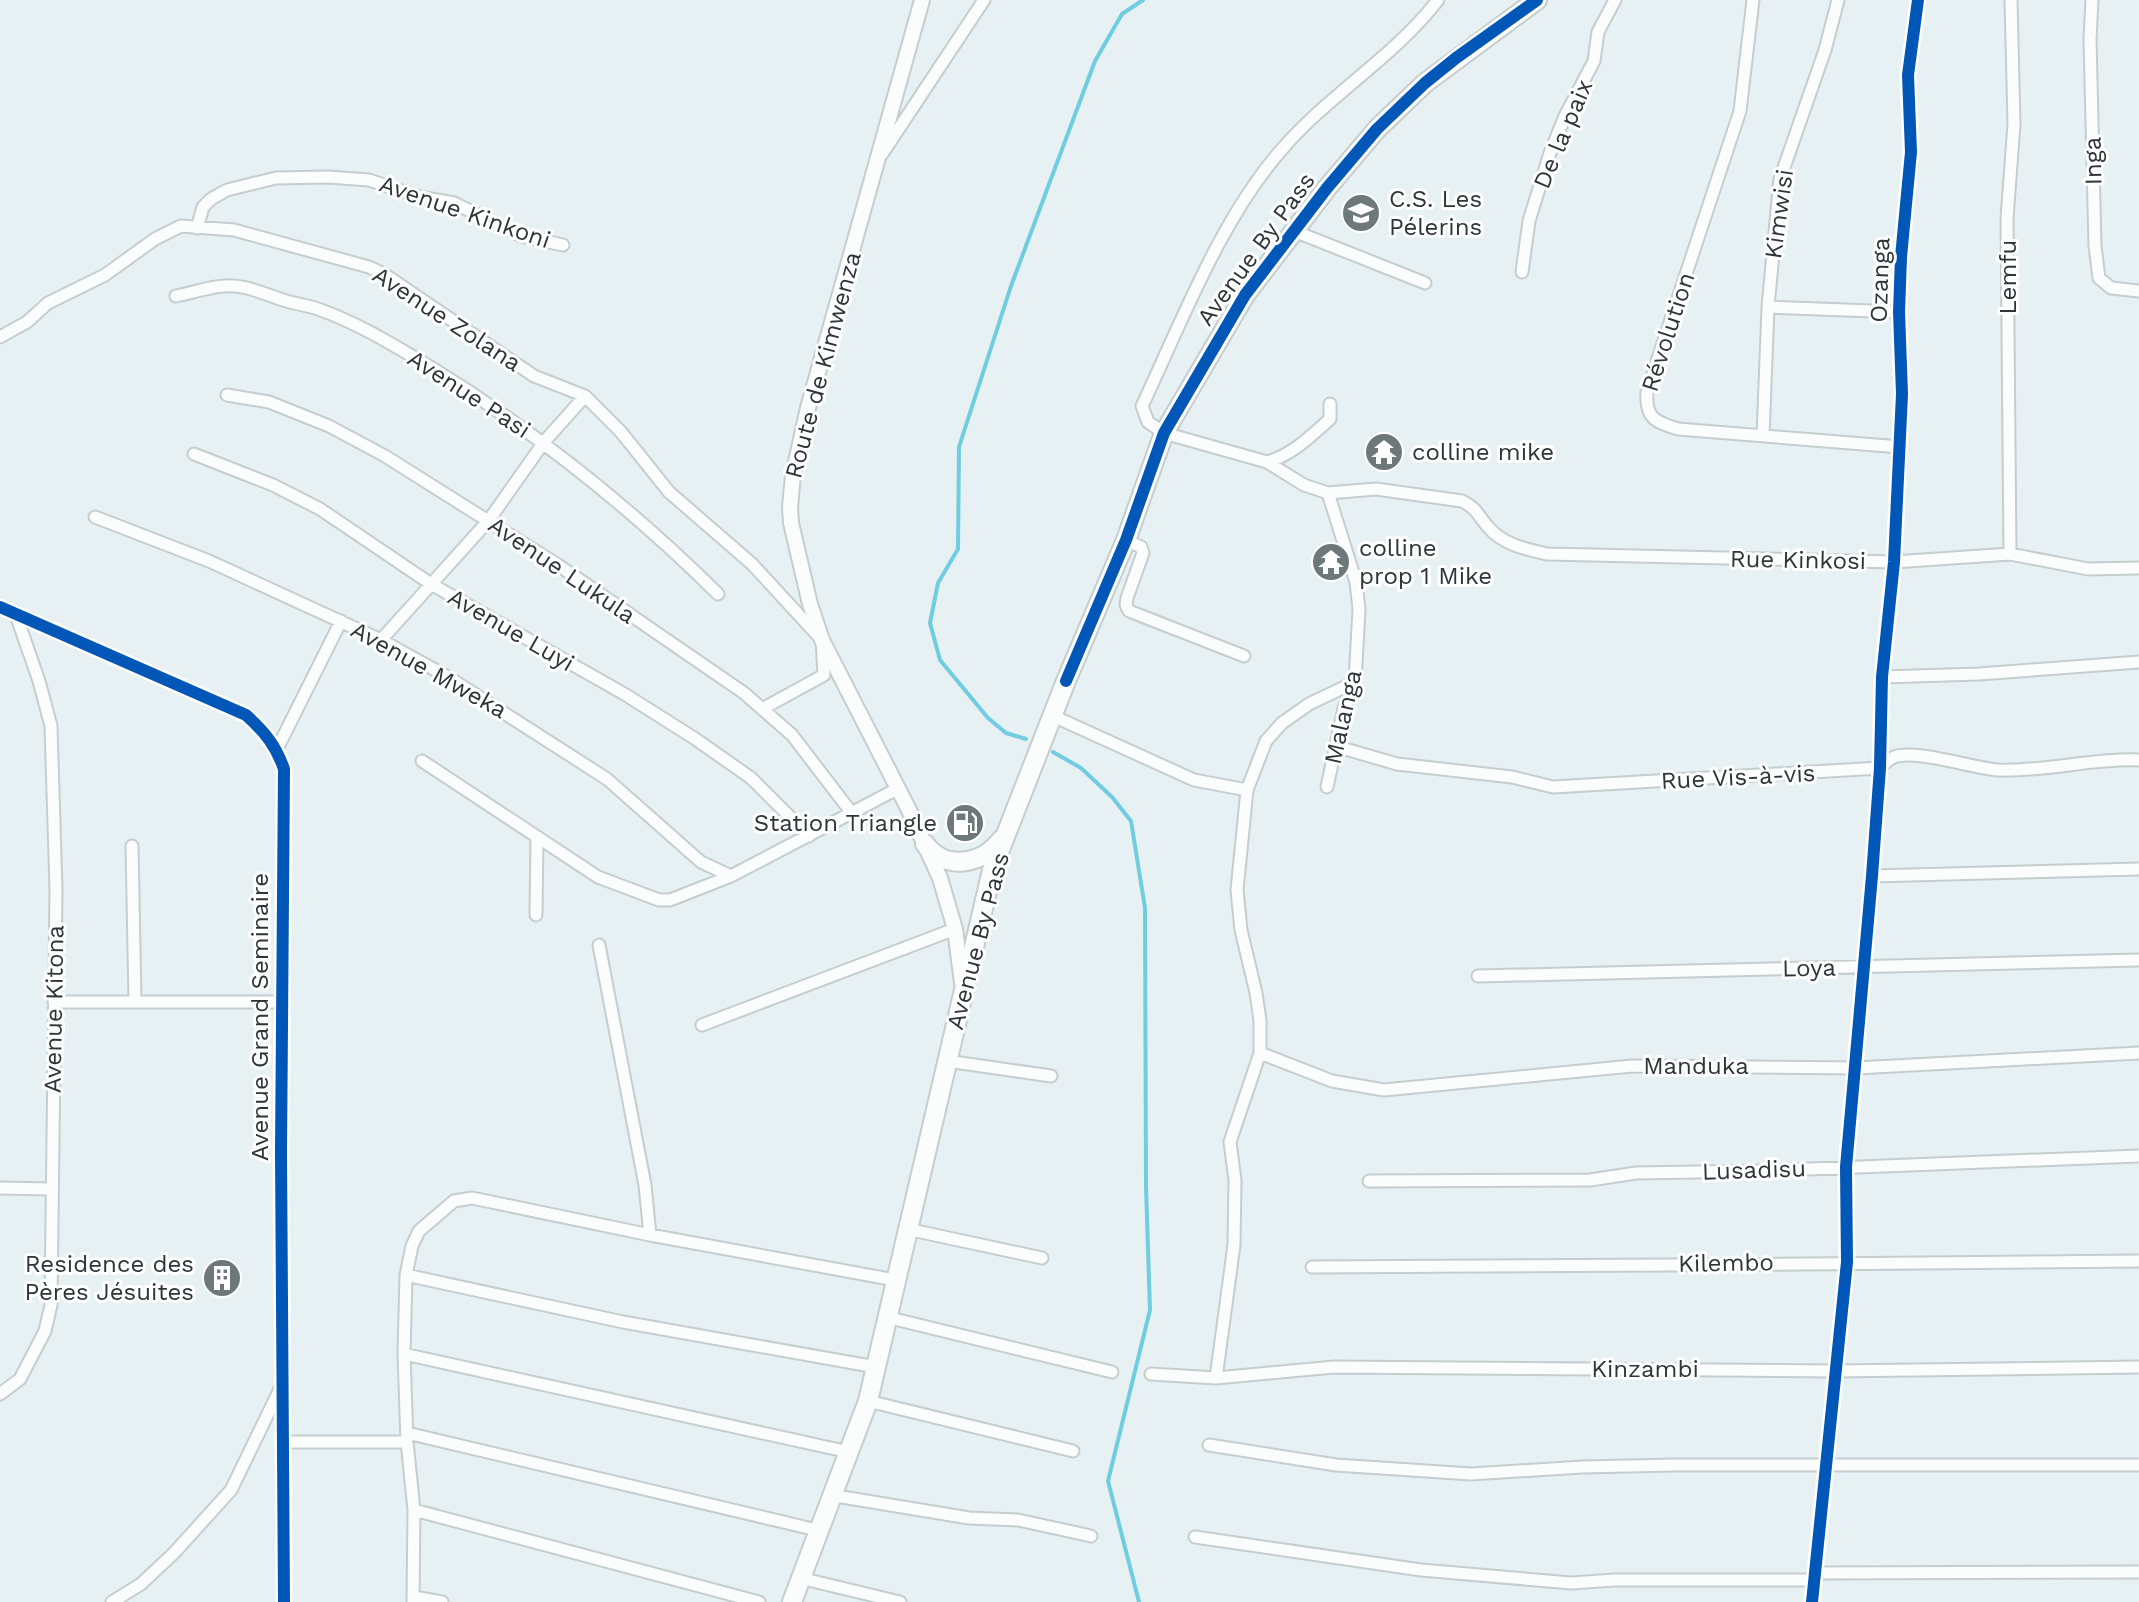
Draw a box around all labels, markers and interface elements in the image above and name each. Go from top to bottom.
street label: De la paix [1528,75,1598,193]
street label: Inga [2079,137,2107,185]
street label: Avenue By Pass [1191,167,1321,331]
street label: Kimwisi [1759,167,1799,261]
street label: Avenue Kinkoni [376,170,554,254]
place label: C.S. Les Pélerins [1389,185,1482,241]
school or university icon: C.S. Les Pélerins [1340,192,1382,234]
street label: Ozanga [1865,237,1895,323]
street label: Lemfu [1994,240,2022,314]
street label: Route de Kimwenza [779,249,867,481]
street label: Avenue Zolana [368,261,526,377]
street label: Révolution [1636,269,1700,395]
street label: Avenue Pasi [403,344,535,444]
temple icon: colline mike [1363,431,1405,473]
place label: colline mike [1412,438,1554,466]
street label: Avenue Lukula [483,510,641,630]
place label: colline prop 1 Mike [1359,534,1492,590]
temple icon: colline prop 1 Mike [1310,541,1352,583]
street label: Rue Kinkosi [1730,545,1866,575]
street label: Avenue Luyi [443,583,579,677]
street label: Avenue Mweka [346,616,512,724]
street label: Malanga [1319,667,1367,767]
street label: Rue Vis-à-vis [1660,759,1816,795]
fuel station icon: Station Triangle [944,802,986,844]
place label: Station Triangle [754,809,937,837]
street label: Avenue By Pass [941,849,1015,1033]
street label: Avenue Grand Seminaire [246,873,274,1161]
street label: Avenue Kitona [39,925,69,1093]
street label: Loya [1782,954,1836,982]
street label: Manduka [1643,1052,1749,1080]
street label: Lusadisu [1702,1154,1806,1186]
street label: Kilembo [1678,1248,1774,1278]
place label: Residence des Pères Jésuites [25,1250,194,1306]
building icon: Residence des Pères Jésuites [201,1257,243,1299]
street label: Kinzambi [1591,1355,1699,1383]

